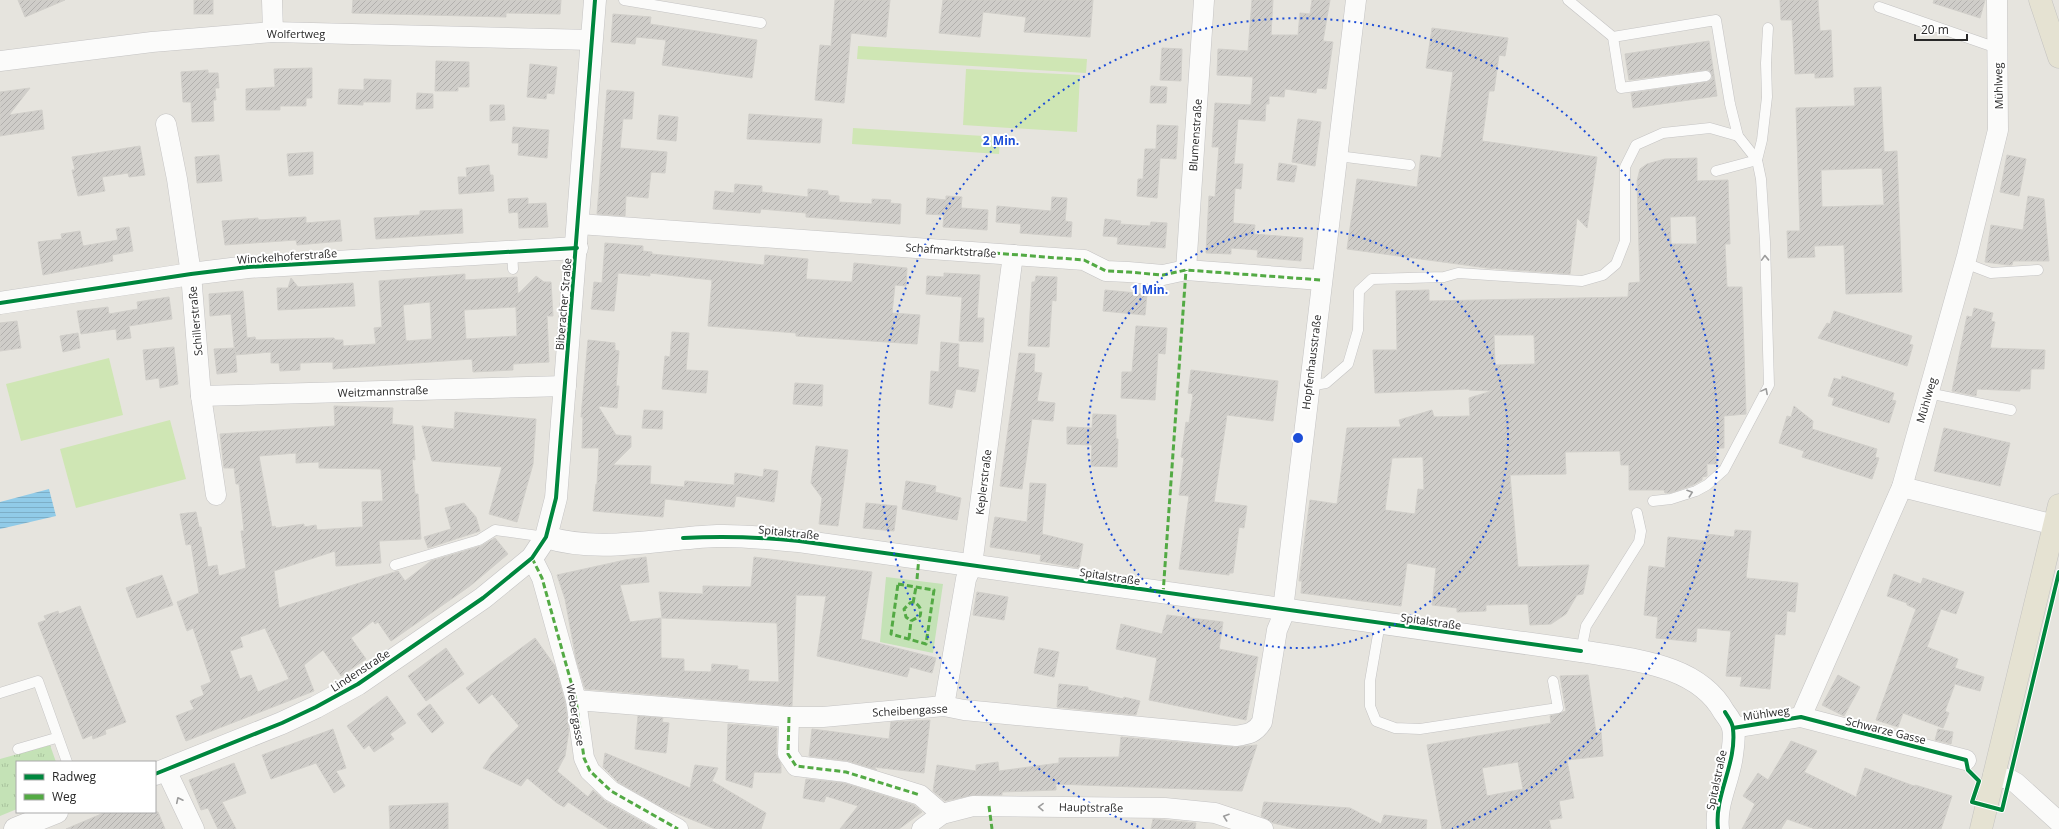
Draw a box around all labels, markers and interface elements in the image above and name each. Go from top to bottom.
scale bar [1915,16,1967,42]
text: 20 m [1921,21,1949,38]
street label: Wolfertweg [267,26,325,41]
street label: Mühlweg [1990,62,2006,110]
street label: Blumenstraße [1185,98,1205,172]
text: 2 Min. [983,132,1019,149]
street label: Schafmarktstraße [905,239,997,261]
street label: Winckelhoferstraße [236,245,338,267]
one-way arrow [1761,255,1769,261]
street label: Biberacher Straße [551,257,575,351]
text: 1 Min. [1132,281,1168,298]
street label: Schillerstraße [184,286,206,356]
street label: Hopfenhausstraße [1298,314,1324,410]
street label: Mühlweg [1912,375,1940,425]
street label: Weitzmannstraße [337,382,429,400]
one-way arrow [1760,388,1768,396]
centre of rings [1291,431,1305,445]
street label: Keplerstraße [972,448,994,516]
one-way arrow [1687,489,1694,498]
street label: Spitalstraße [758,521,820,543]
street label: Spitalstraße [1079,564,1141,588]
street label: Spitalstraße [1400,609,1462,633]
street label: Lindenstraße [328,645,392,695]
street label: Webergasse [563,683,589,747]
street label: Scheibengasse [872,701,948,719]
street label: Mühlweg [1742,702,1790,724]
street label: Schwarze Gasse [1844,713,1928,747]
street label: Spitalstraße [1702,749,1730,811]
legend [16,761,156,813]
text: Radweg [52,768,96,785]
text: Weg [52,788,77,805]
one-way arrow [176,796,184,804]
street label: Hauptstraße [1059,799,1123,815]
one-way arrow [1038,803,1044,811]
one-way arrow [1222,813,1229,821]

